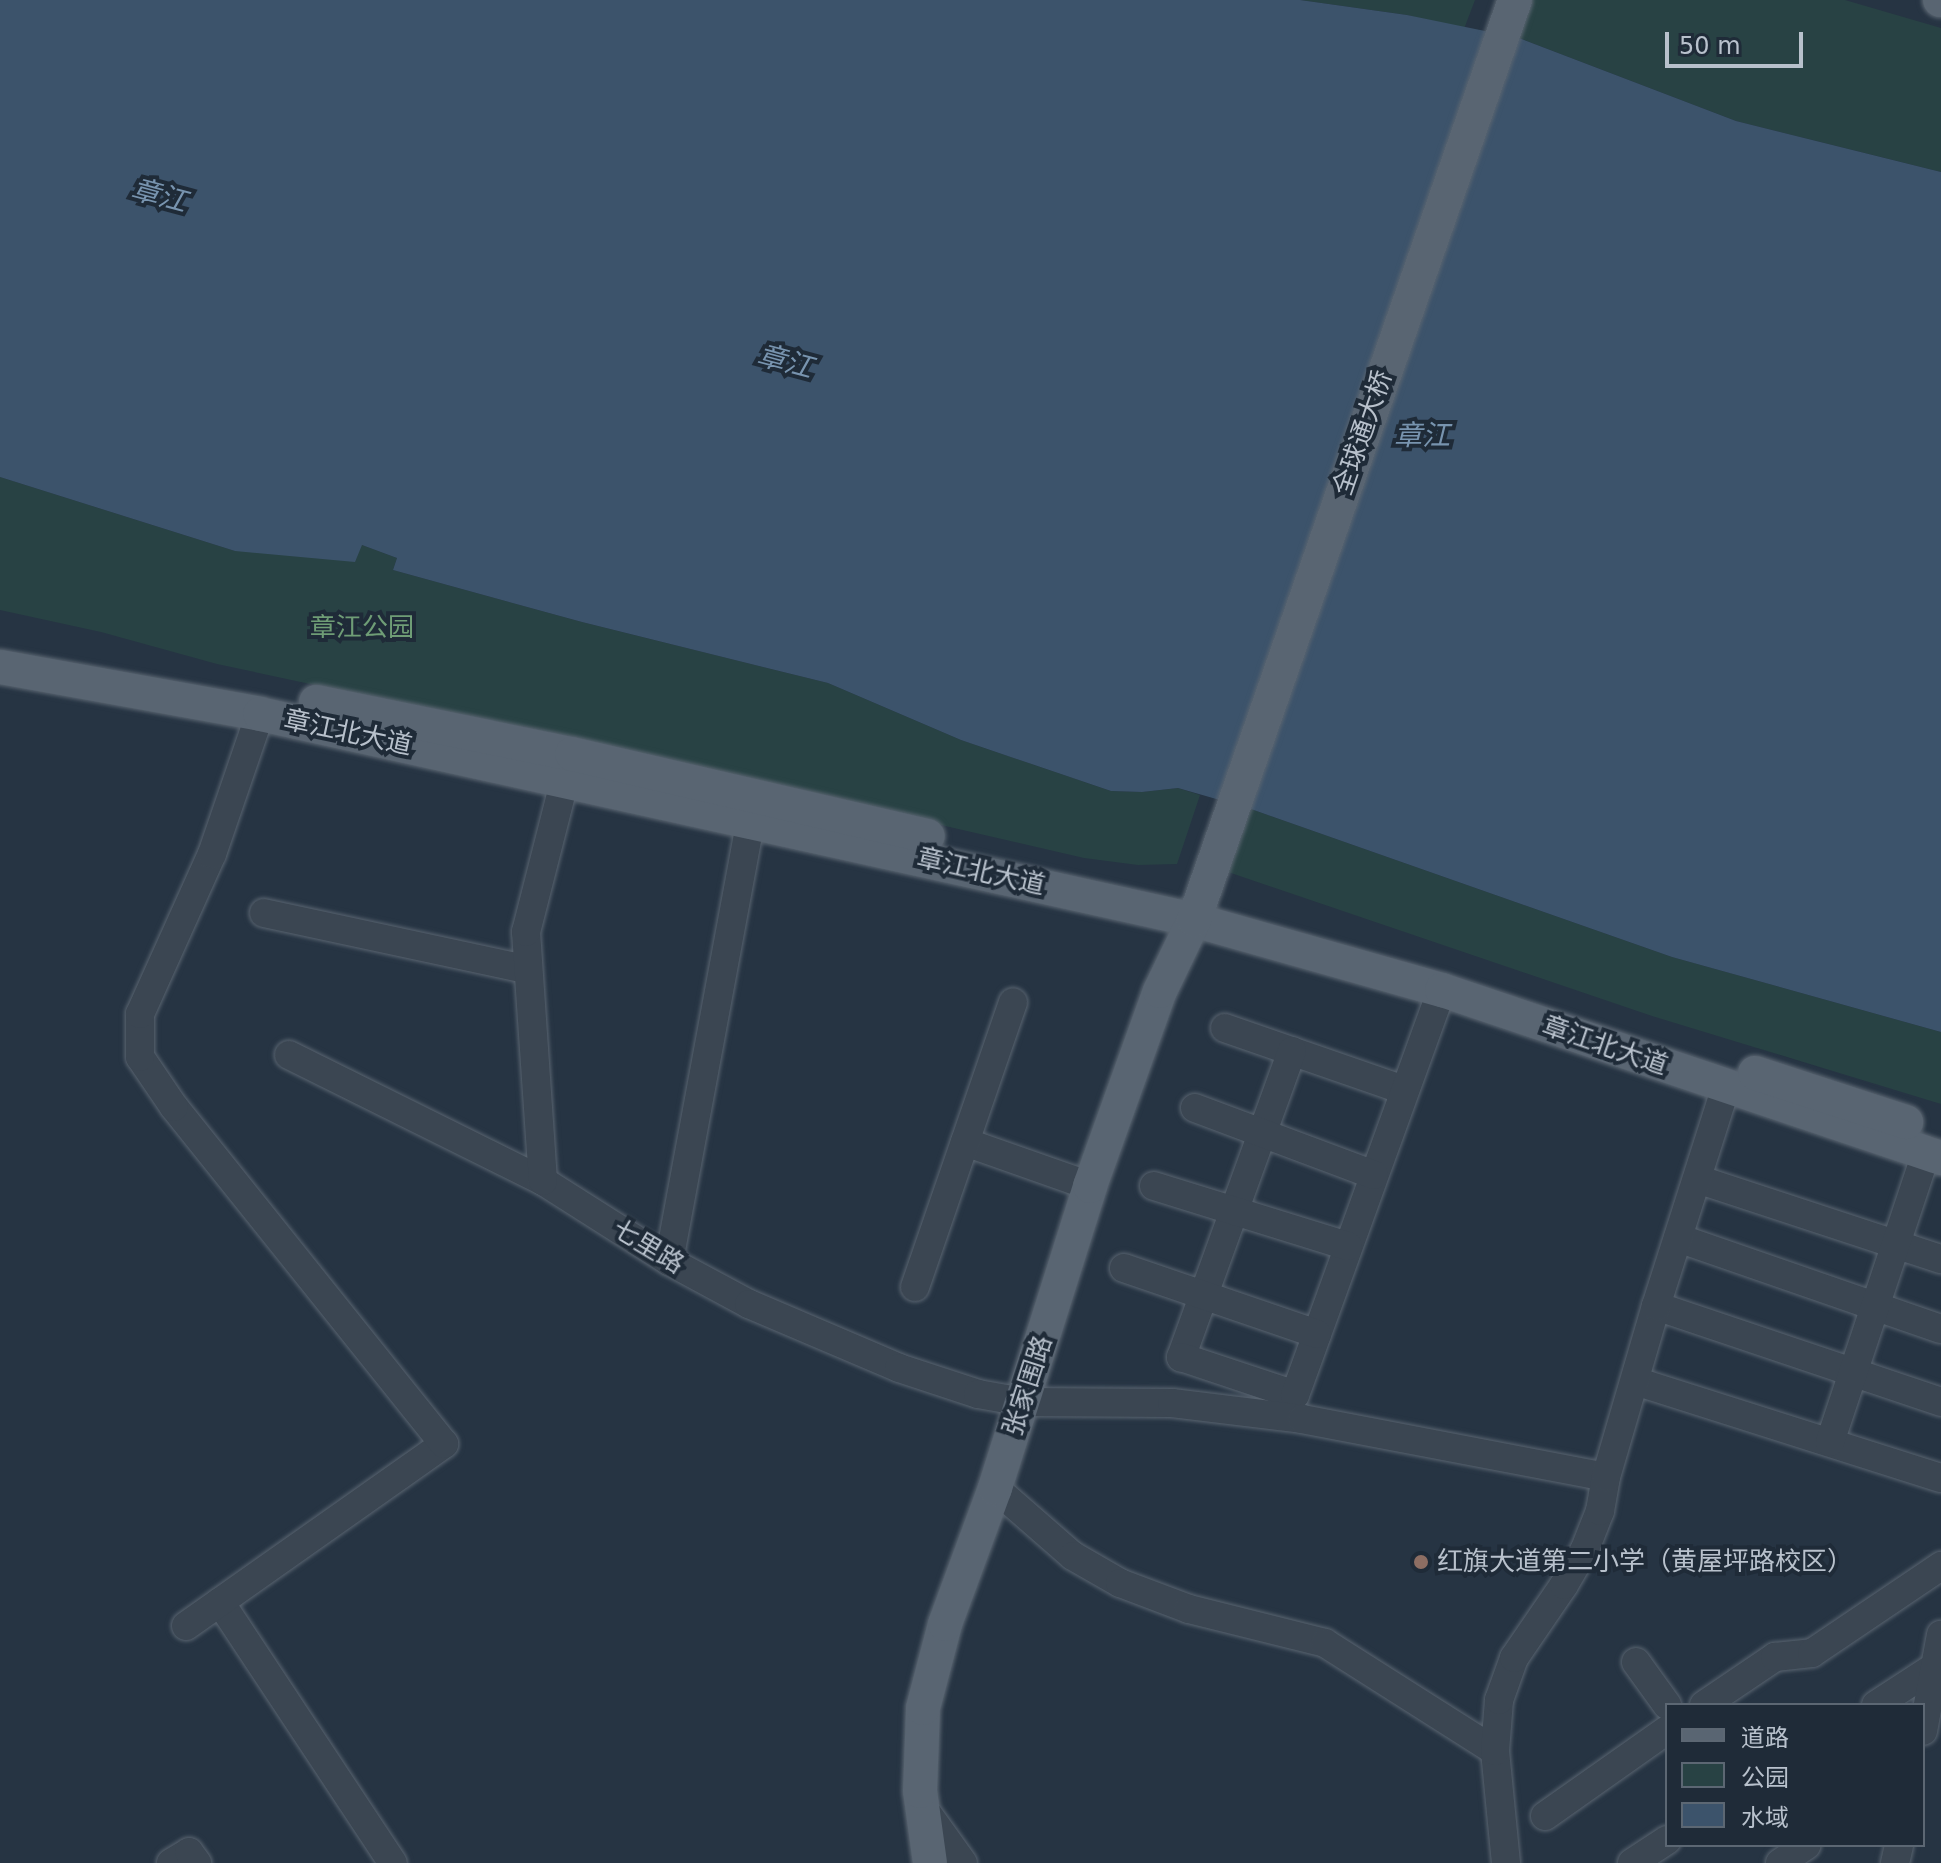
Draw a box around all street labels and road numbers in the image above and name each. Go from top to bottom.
street label: 全球通大桥 [1327,366,1399,500]
street label: 章江北大道 [281,704,415,762]
street label: 章江北大道 [914,842,1048,902]
street label: 章江北大道 [1538,1010,1672,1082]
street label: 七里路 [607,1214,689,1280]
street label: 张家围路 [997,1332,1059,1440]

